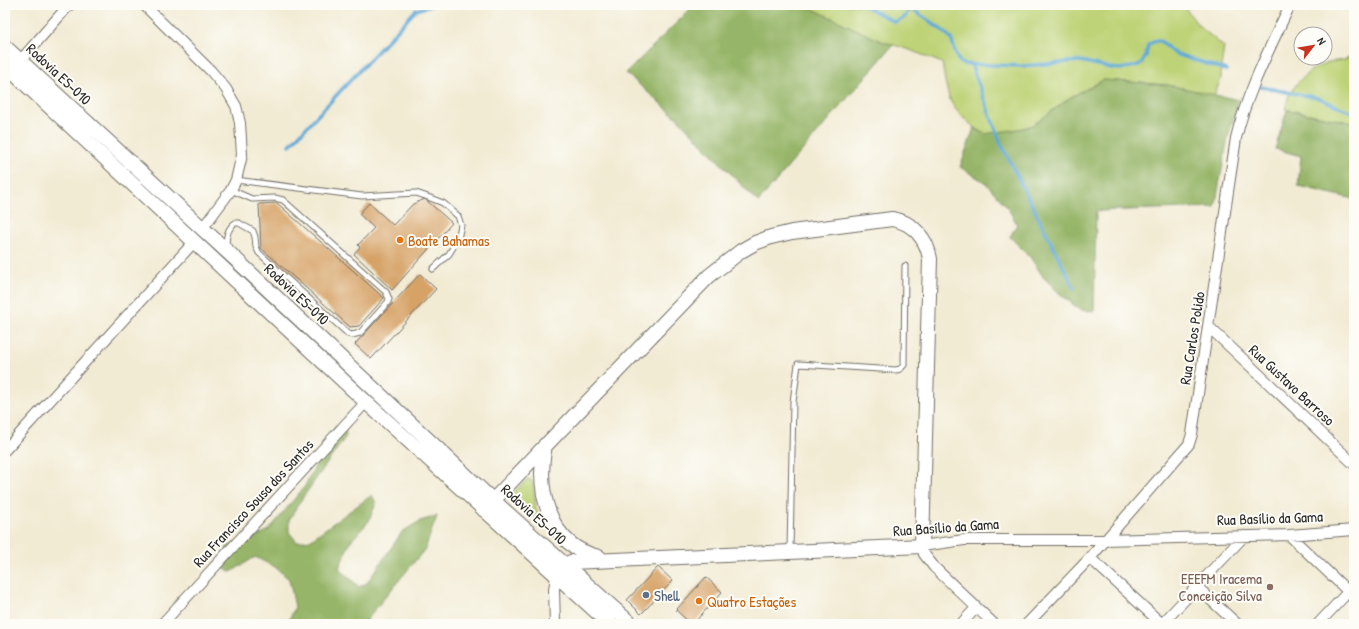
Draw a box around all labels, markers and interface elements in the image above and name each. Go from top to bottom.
north arrow [1293,26,1333,66]
text: N [1314,35,1329,47]
street label: Rodovia ES-010 [22,38,96,110]
place label: Boate Bahamas [408,230,490,251]
marker: Boate Bahamas [395,235,405,245]
street label: Rodovia ES-010 [260,258,334,330]
street label: Rua Carlos Polido [1174,290,1210,386]
street label: Rua Gustavo Barroso [1244,340,1340,430]
street label: Rua Francisco Sousa dos Santos [188,434,318,572]
street label: Rodovia ES-010 [497,479,572,549]
street label: Rua Basílio da Gama [1217,506,1323,530]
street label: Rua Basílio da Gama [892,513,1000,541]
place label: EEEFM Iracema Conceição Silva [1178,568,1262,606]
marker: EEEFM Iracema Conceição Silva [1265,582,1275,592]
place label: Shell [654,585,680,606]
marker: Shell [641,590,651,600]
place label: Quatro Estações [707,591,796,612]
marker: Quatro Estações [694,596,704,606]

